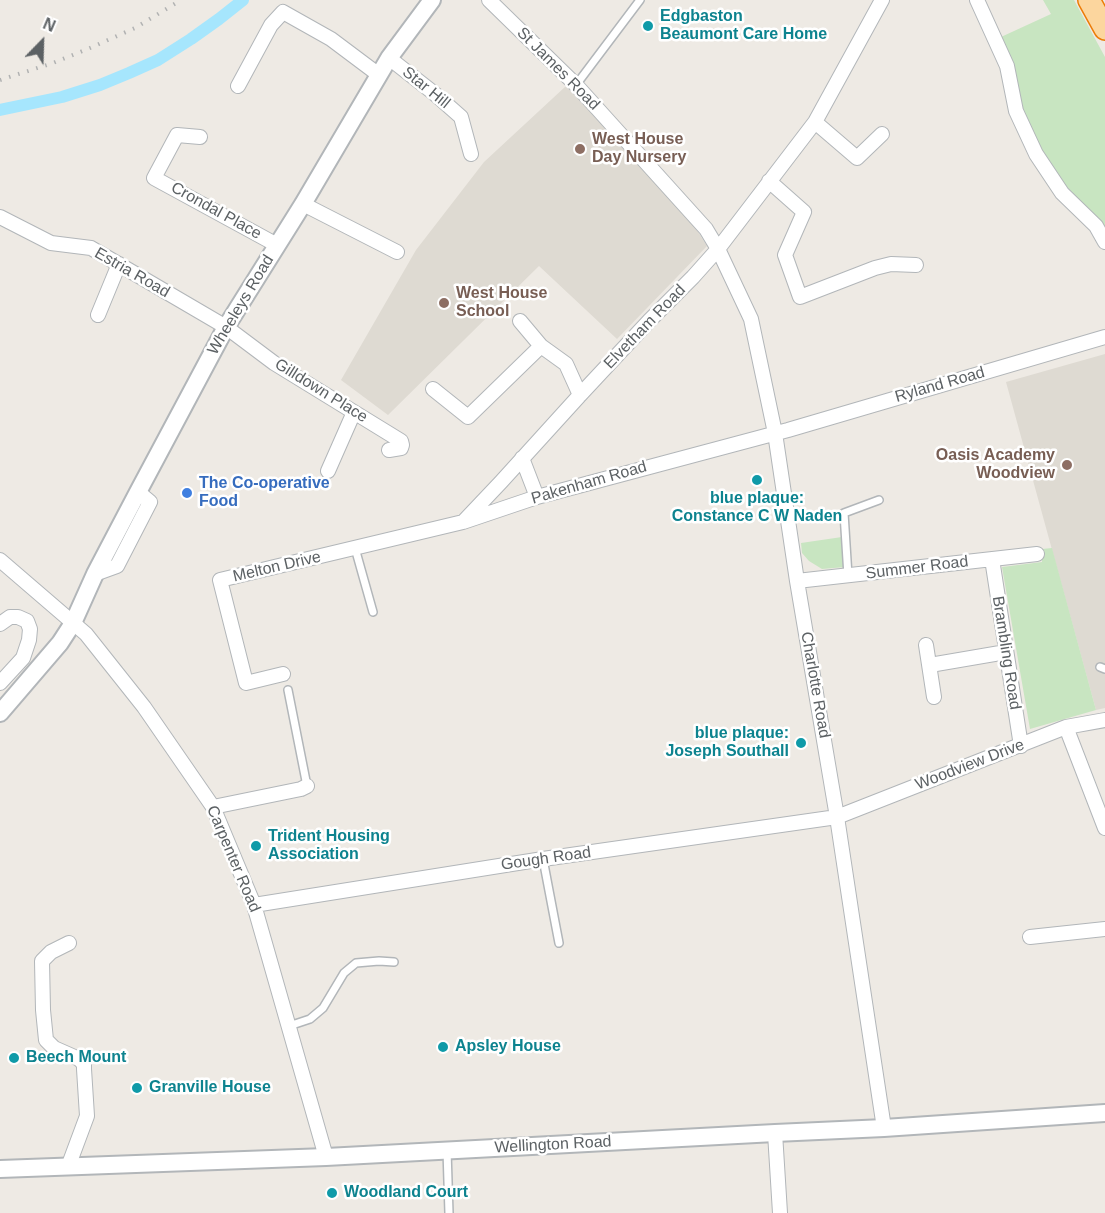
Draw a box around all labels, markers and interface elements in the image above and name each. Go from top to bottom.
place label: Edgbaston Beaumont Care Home [660,7,827,45]
north arrow [12,12,72,72]
text: N [41,15,58,35]
marker: Edgbaston Beaumont Care Home [641,19,655,33]
street label: St James Road [513,24,603,114]
street label: Star Hill [398,63,454,113]
place label: West House Day Nursery [592,130,686,168]
marker: West House Day Nursery [573,142,587,156]
street label: Crondal Place [167,178,265,244]
street label: Estria Road [91,244,173,302]
street label: Wheeleys Road [204,252,278,358]
street label: Elvetham Road [600,281,690,373]
place label: West House School [456,284,547,322]
marker: West House School [437,296,451,310]
street label: Gilldown Place [271,355,371,427]
street label: Ryland Road [893,363,987,407]
place label: Oasis Academy Woodview [936,446,1055,484]
street label: Pakenham Road [529,457,649,509]
marker: Oasis Academy Woodview [1060,458,1074,472]
marker: blue plaque: Constance C W Naden [750,473,764,487]
place label: The Co-operative Food [199,474,330,512]
marker: The Co-operative Food [180,486,194,500]
place label: blue plaque: Constance C W Naden [672,489,842,527]
street label: Melton Drive [231,548,323,586]
street label: Summer Road [865,552,969,584]
street label: Brambling Road [988,595,1024,711]
street label: Charlotte Road [796,630,834,740]
place label: blue plaque: Joseph Southall [665,724,789,762]
street label: Woodview Drive [913,735,1027,795]
marker: blue plaque: Joseph Southall [794,736,808,750]
street label: Carpenter Road [202,803,264,915]
place label: Trident Housing Association [268,827,390,865]
marker: Trident Housing Association [249,839,263,853]
street label: Gough Road [500,843,592,875]
place label: Apsley House [455,1037,561,1057]
marker: Apsley House [436,1040,450,1054]
place label: Beech Mount [26,1048,126,1068]
marker: Beech Mount [7,1051,21,1065]
place label: Granville House [149,1078,271,1098]
marker: Granville House [130,1081,144,1095]
street label: Wellington Road [494,1132,612,1158]
place label: Woodland Court [344,1183,468,1203]
marker: Woodland Court [325,1186,339,1200]

